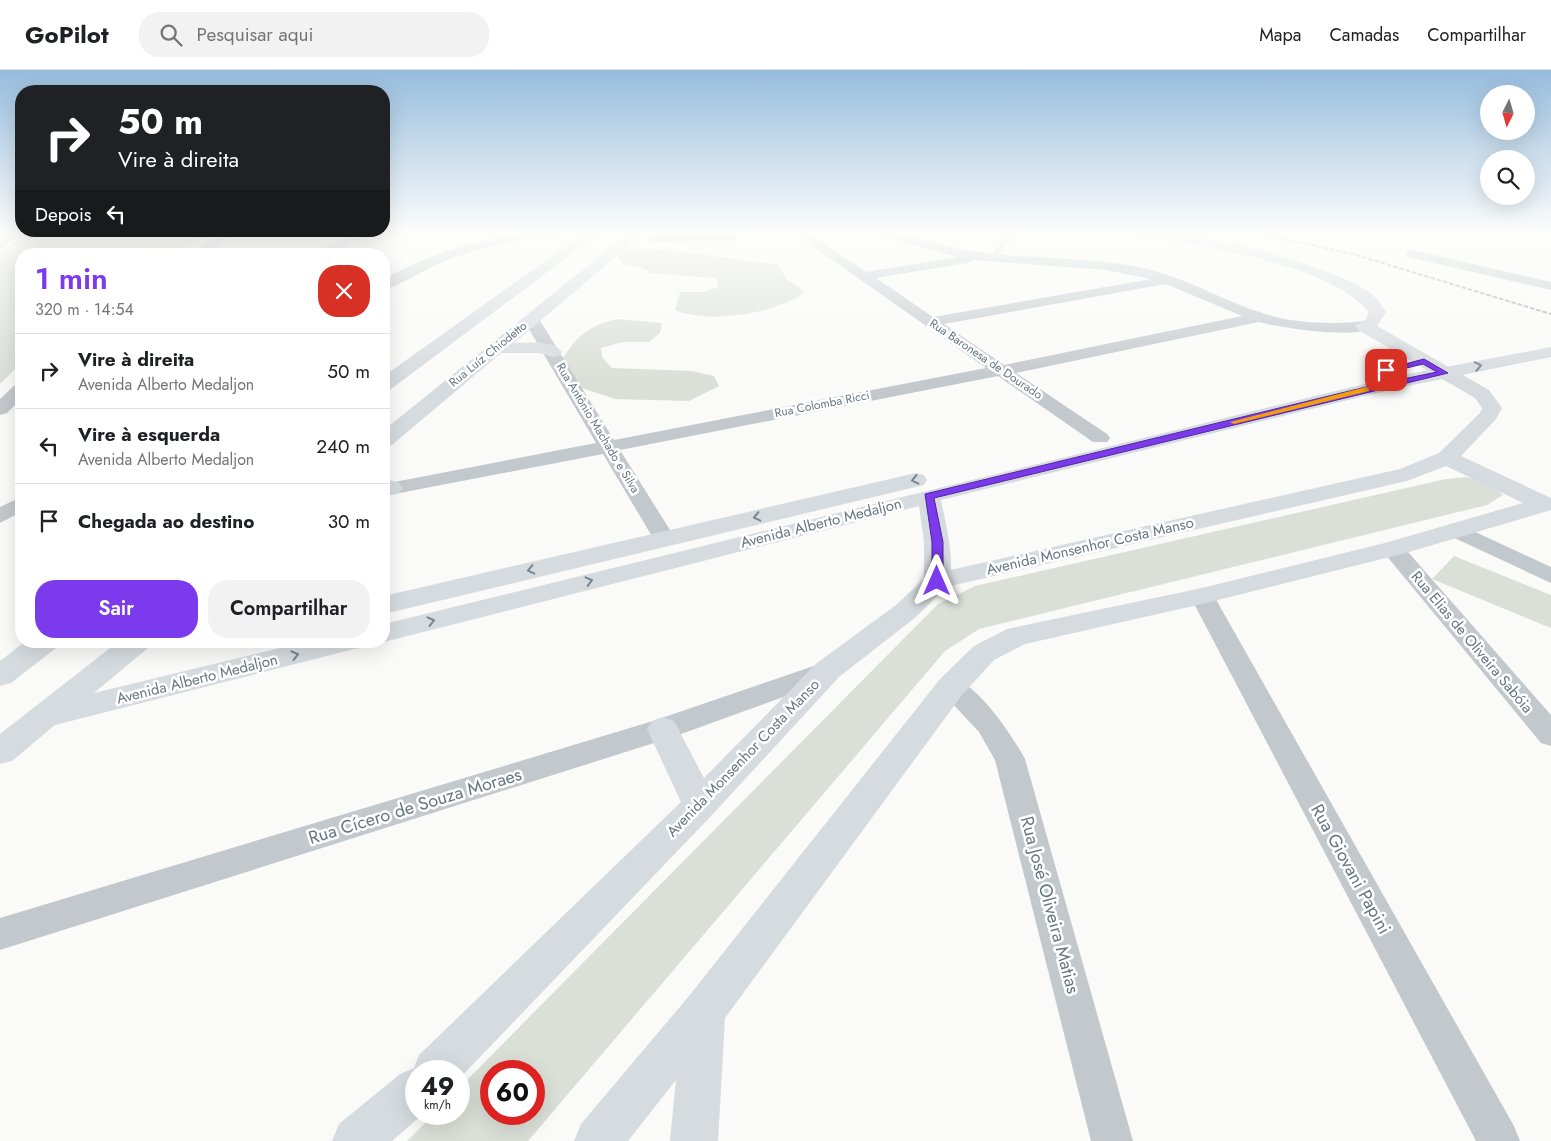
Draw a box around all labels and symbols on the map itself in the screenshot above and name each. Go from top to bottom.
north arrow [1480,85,1535,140]
street label: Rua Baronesa de Dourado [926,314,1047,404]
street label: Rua Luíz Chiodetto [445,317,531,391]
pin [1365,349,1407,391]
street label: Rua Antônio Machado e Silva [552,359,644,497]
one-way arrow [1474,362,1482,372]
street label: Rua Colomba Ricci [773,386,871,422]
one-way arrow [911,474,920,485]
street label: Avenida Alberto Medaljon [738,492,904,554]
one-way arrow [753,511,761,522]
street label: Avenida Monsenhor Costa Manso [984,511,1196,581]
position arrow [910,554,962,606]
one-way arrow [526,564,535,575]
street label: Rua Elias de Oliveira Sabóia [1406,566,1538,718]
one-way arrow [584,577,592,587]
one-way arrow [427,616,436,627]
street label: Avenida Alberto Medaljon [114,648,280,710]
one-way arrow [290,650,299,661]
street label: Avenida Monsenhor Costa Manso [661,674,825,842]
street label: Rua Cícero de Souza Moraes [305,761,525,851]
street label: Rua Giovani Papini [1304,799,1398,939]
street label: Rua José Oliveira Matias [1014,813,1086,997]
speed limit sign: 60 [480,1060,545,1125]

